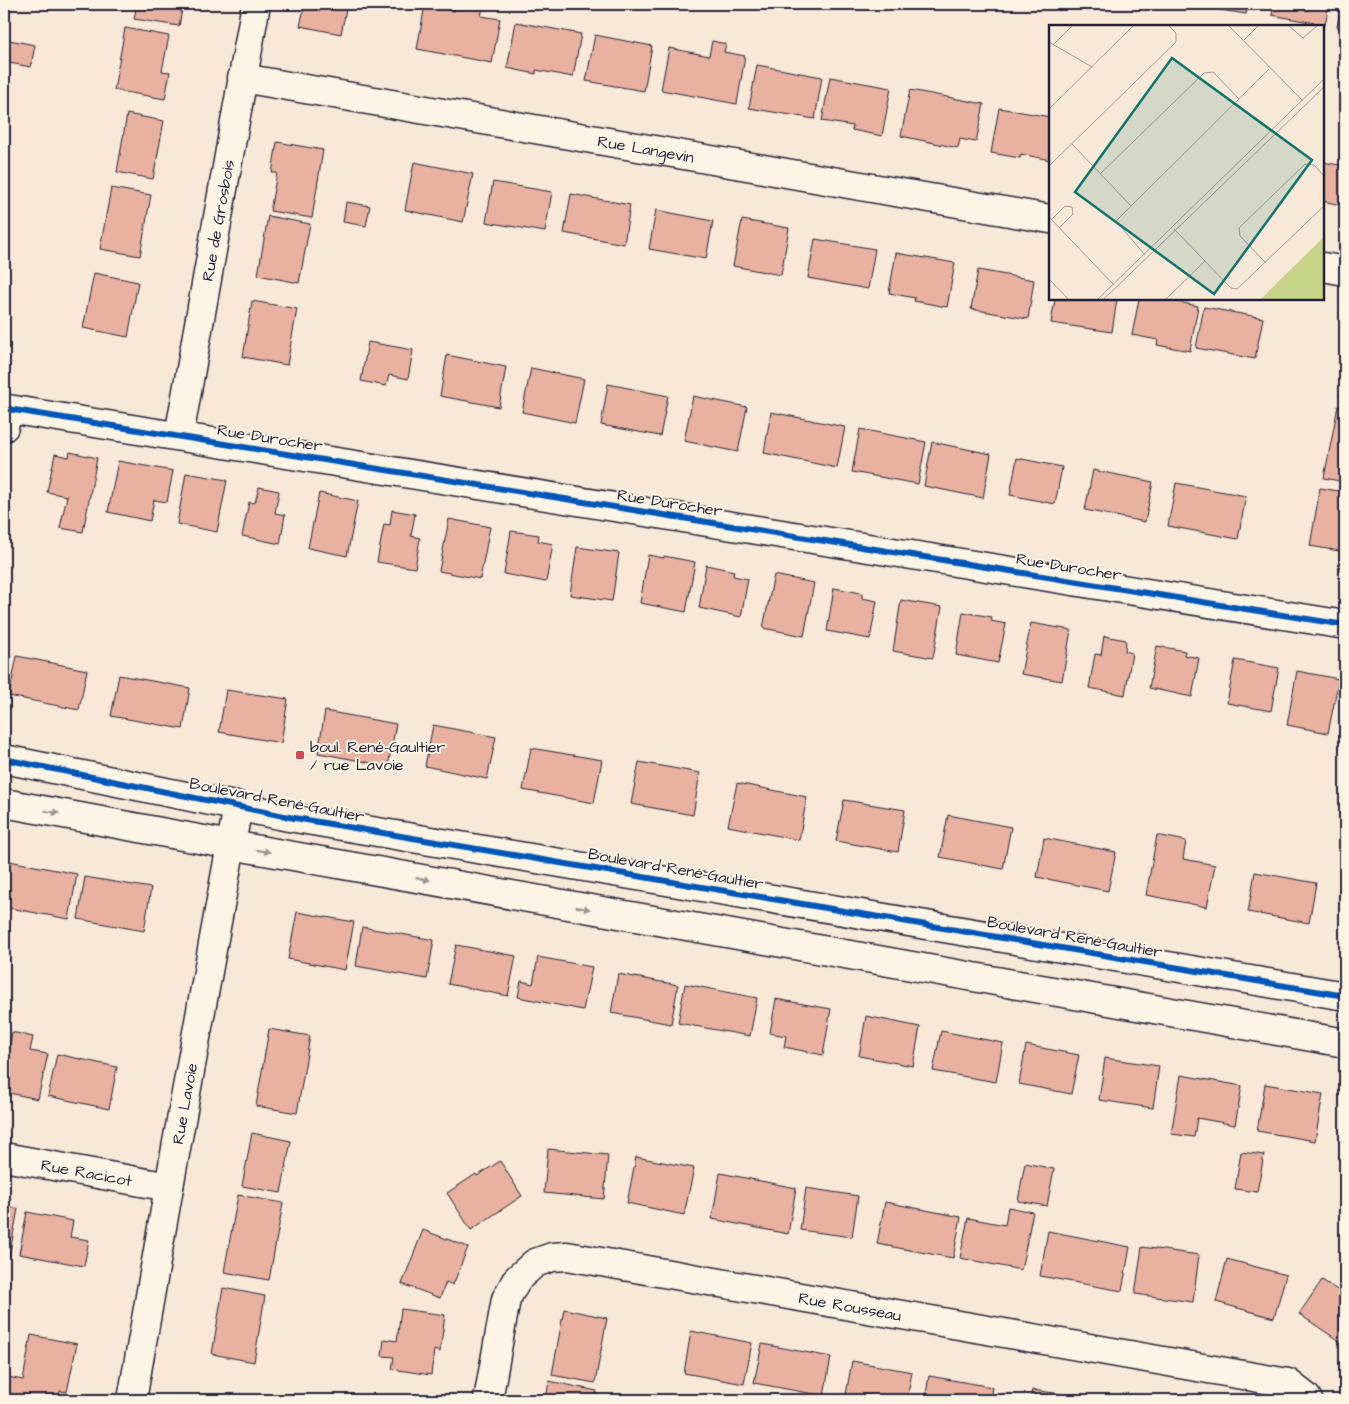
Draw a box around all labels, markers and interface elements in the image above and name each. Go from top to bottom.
inset map [1049,25,1324,300]
street label: Rue Langevin [596,130,696,169]
street label: Rue de Grosbois [197,158,240,283]
street label: Rue Durocher [216,419,324,457]
street label: Rue Durocher [616,484,724,522]
street label: Rue Durocher [1015,548,1123,586]
place label: boul. René-Gaultier / rue Lavoie [310,736,445,776]
marker: boul. René-Gaultier / rue Lavoie [294,749,306,761]
street label: Boulevard René-Gaultier [188,772,366,828]
one-way arrow [44,808,60,816]
street label: Boulevard René-Gaultier [587,843,765,895]
one-way arrow [256,847,272,855]
one-way arrow [416,876,432,884]
one-way arrow [576,904,592,912]
street label: Boulevard René-Gaultier [986,911,1164,963]
street label: Rue Lavoie [167,1061,203,1146]
street label: Rue Racicot [39,1154,134,1192]
street label: Rue Rousseau [797,1287,903,1327]

